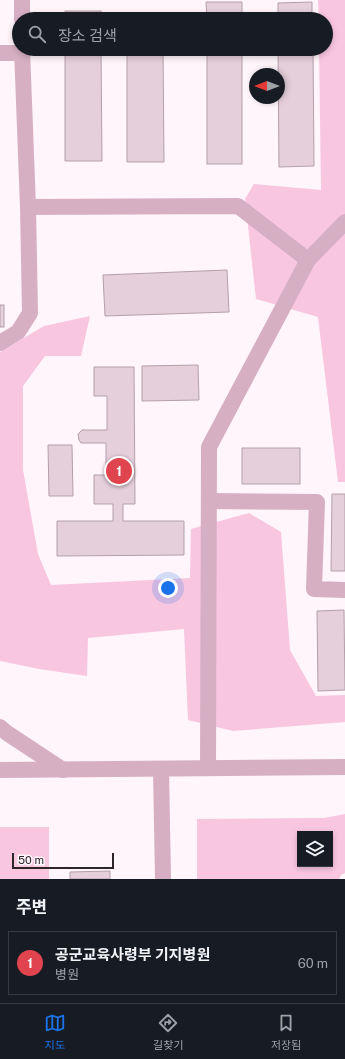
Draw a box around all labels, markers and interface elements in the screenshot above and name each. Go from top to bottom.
search box [12,12,333,56]
icon: search [26,23,48,45]
text: 장소 검색 [58,27,117,44]
north arrow [249,68,285,104]
pin: 1 [106,456,132,486]
your location [158,578,178,598]
map controls [297,831,333,867]
button: layers [297,831,333,867]
scale bar [12,851,114,870]
text: 50 m [18,854,44,866]
text: 주변 [16,897,47,917]
text: 공군교육사령부 기지병원 [55,946,210,963]
text: 1 [27,956,33,971]
text: 60 m [298,956,328,971]
text: 병원 [55,967,79,982]
tab: 지도 [44,1012,66,1052]
tab: 길찾기 [153,1012,183,1052]
tab: 저장됨 [271,1012,301,1052]

